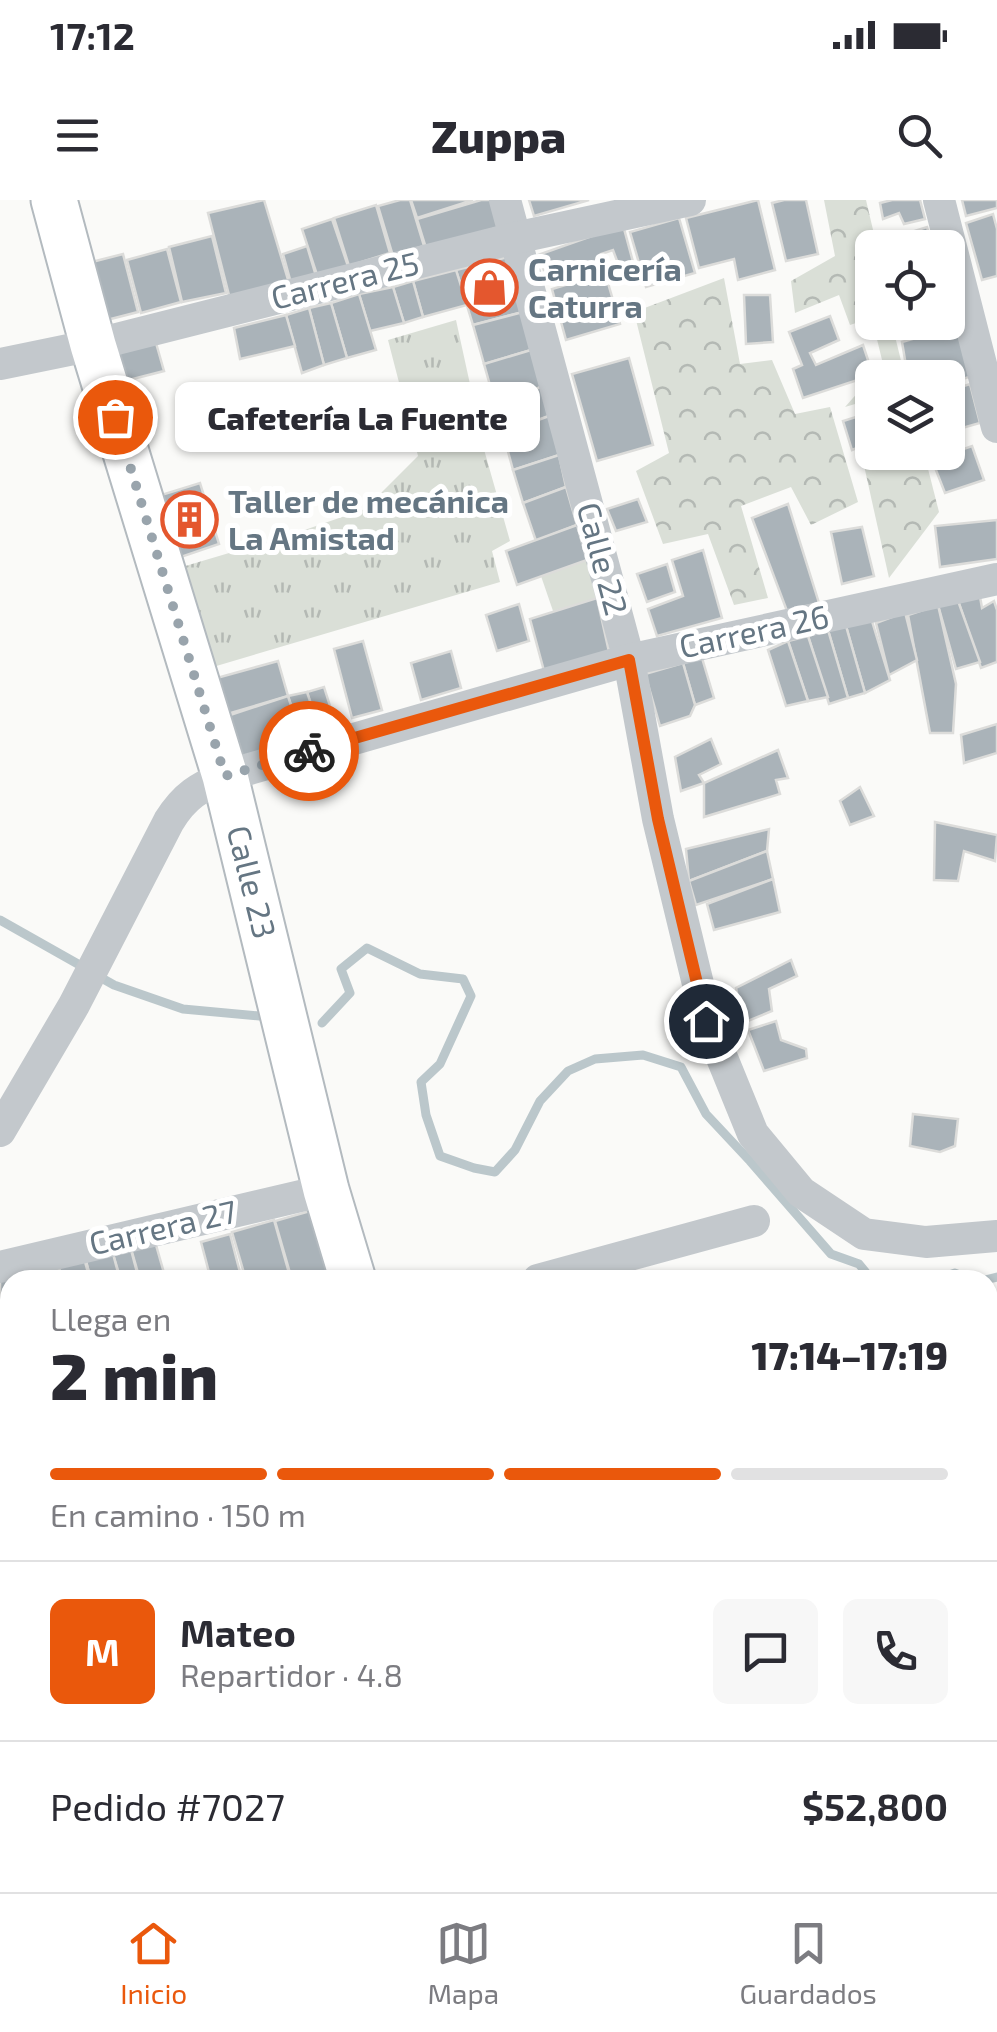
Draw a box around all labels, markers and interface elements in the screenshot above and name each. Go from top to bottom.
text: 17:12 [50,12,135,58]
icon: menu [50,108,105,163]
text: Zuppa [431,108,566,162]
icon: search [892,108,947,163]
map controls [855,230,965,470]
button: locate [855,230,965,340]
street label: Carrera 25 [267,242,422,316]
place label: Carnicería Caturra [528,249,682,324]
shop icon: Carnicería Caturra [459,258,519,318]
button: layers [855,360,965,470]
pin [73,375,158,460]
callout: Cafetería La Fuente [175,382,540,452]
icon: bag [88,390,143,445]
text: Cafetería La Fuente [207,398,508,436]
place label: Taller de mecánica La Amistad [228,481,509,556]
building icon: Taller de mecánica La Amistad [159,490,219,550]
street label: Calle 22 [571,498,637,619]
street label: Carrera 26 [675,596,832,664]
courier [259,701,359,801]
icon: bike [282,724,337,779]
street label: Calle 23 [221,821,285,942]
pin [664,979,749,1064]
icon: home [679,994,734,1049]
street label: Carrera 27 [85,1191,240,1261]
text: Llega en [50,1299,171,1337]
text: 17:14–17:19 [751,1332,948,1378]
text: 2 min [50,1335,218,1413]
text: En camino · 150 m [50,1495,306,1533]
button: chat [713,1599,818,1704]
button: phone [843,1599,948,1704]
text: Mateo [180,1609,296,1655]
text: M [85,1628,120,1674]
text: Repartidor · 4.8 [180,1655,403,1693]
text: Pedido #7027 [50,1783,285,1829]
text: $52,800 [802,1783,948,1829]
tab: Inicio [120,1916,187,2010]
tab: Mapa [428,1916,499,2010]
tab: Guardados [739,1916,877,2010]

